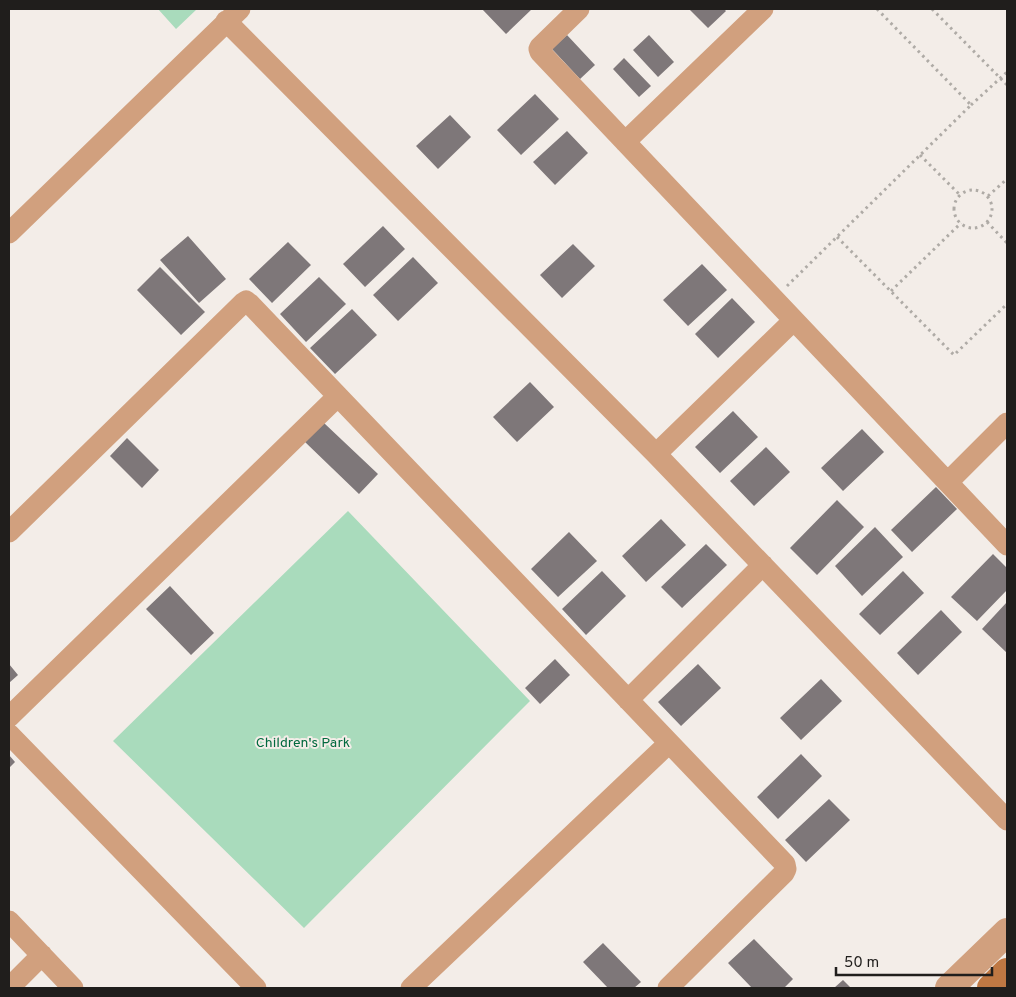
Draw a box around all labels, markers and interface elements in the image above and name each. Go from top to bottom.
park label: Children's Park [256,735,350,752]
scale bar [836,944,992,976]
text: 50 m [844,954,879,973]

